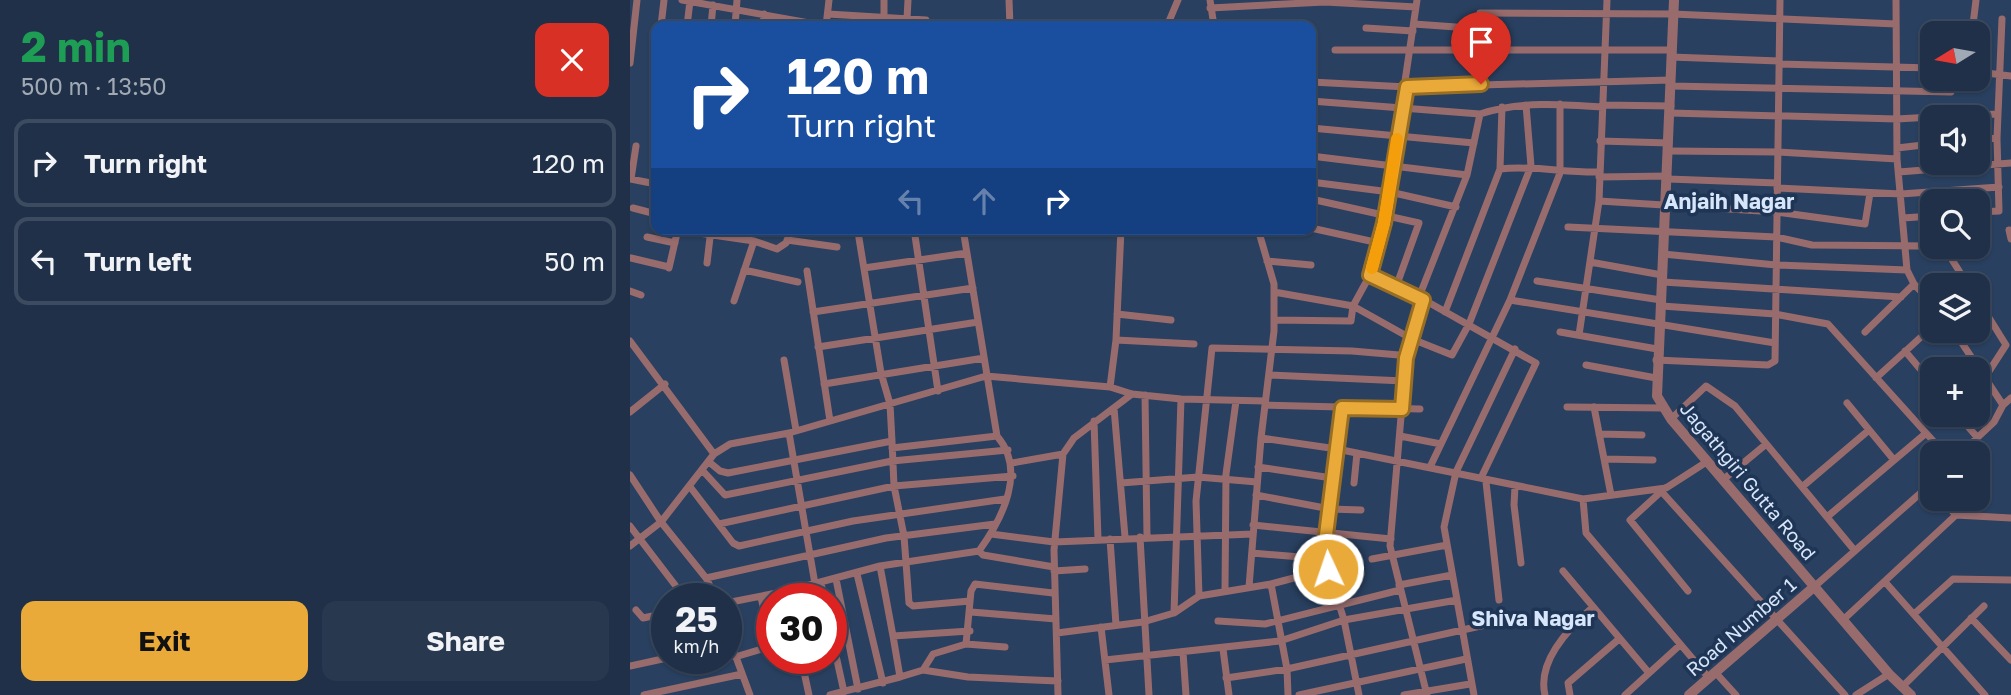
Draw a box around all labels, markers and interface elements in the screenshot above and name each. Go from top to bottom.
pin [1451,12.0,1511,84]
text: 2 min [21,21,131,71]
north arrow [1920,21,1990,91]
map controls [1920,21,1990,511]
button: close [535,23,609,97]
icon: arrive [1462,23,1500,61]
text: 120 m [787,46,929,105]
icon: right [672,49,763,140]
text: 500 m · 13:50 [21,72,166,100]
button: sound [1920,105,1990,175]
text: Turn right [787,106,936,144]
icon: right [25,144,63,182]
text: Turn right [84,148,207,179]
text: 120 m [532,148,605,179]
icon: left [892,182,930,220]
icon: ahead [965,182,1003,220]
icon: right [1038,182,1076,220]
district label: Anjaih Nagar [1664,188,1794,214]
button: search [1920,189,1990,259]
icon: left [25,242,63,280]
text: Turn left [84,246,192,277]
text: 50 m [544,246,605,277]
button: layers [1920,273,1990,343]
button: + [1920,357,1990,427]
street label: Jagathgiri Gutta Road [1676,397,1821,564]
button: − [1920,441,1990,511]
position arrow [1291,532,1365,606]
street label: Road Number 1 [1681,573,1800,681]
speed limit sign: 30 [756,583,847,674]
text: 25 [675,598,718,640]
button: Exit [21,601,308,681]
button: Share [322,601,609,681]
district label: Shiva Nagar [1471,605,1595,631]
text: km/h [674,635,719,657]

